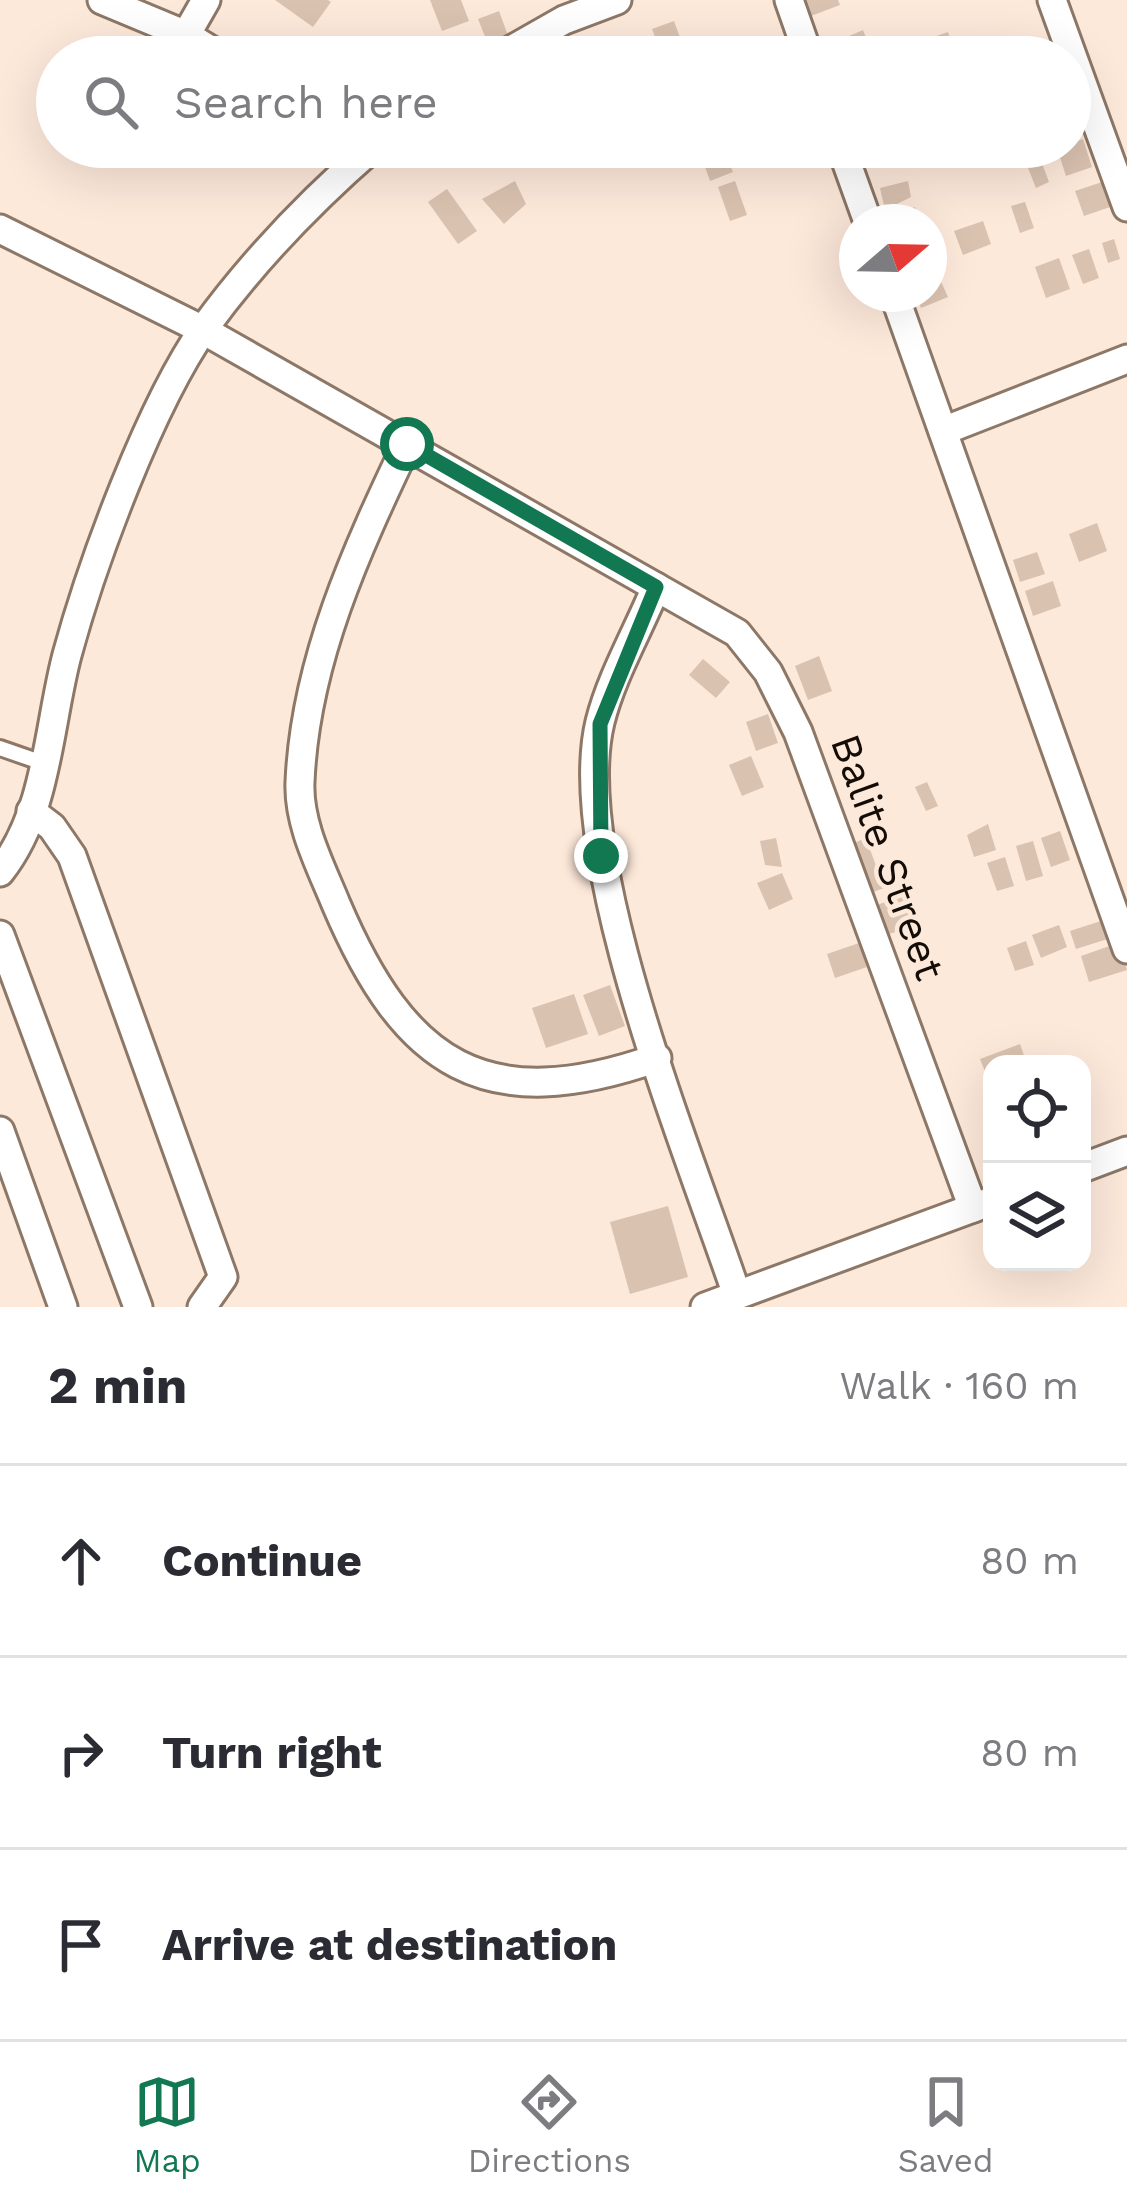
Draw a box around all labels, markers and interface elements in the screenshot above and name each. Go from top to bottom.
search box [36,36,1091,168]
icon: search [78,69,144,135]
text: Search here [174,76,438,129]
north arrow [839,204,947,312]
route start [380,417,434,471]
street label: Balite Street [821,727,955,987]
route end [574,829,628,883]
map controls [983,1055,1091,1271]
button: locate [983,1055,1091,1163]
button: layers [983,1163,1091,1271]
text: 2 min [48,1356,187,1415]
text: Walk · 160 m [840,1363,1079,1408]
icon: ahead [48,1528,114,1594]
text: Continue [162,1534,362,1587]
text: 80 m [980,1538,1079,1583]
icon: right [48,1720,114,1786]
text: Turn right [162,1726,382,1779]
text: 80 m [980,1730,1079,1775]
icon: arrive [48,1912,114,1978]
text: Arrive at destination [162,1918,617,1971]
tab: Map [133,2069,201,2180]
tab: Directions [468,2069,631,2180]
tab: Saved [898,2069,994,2180]

